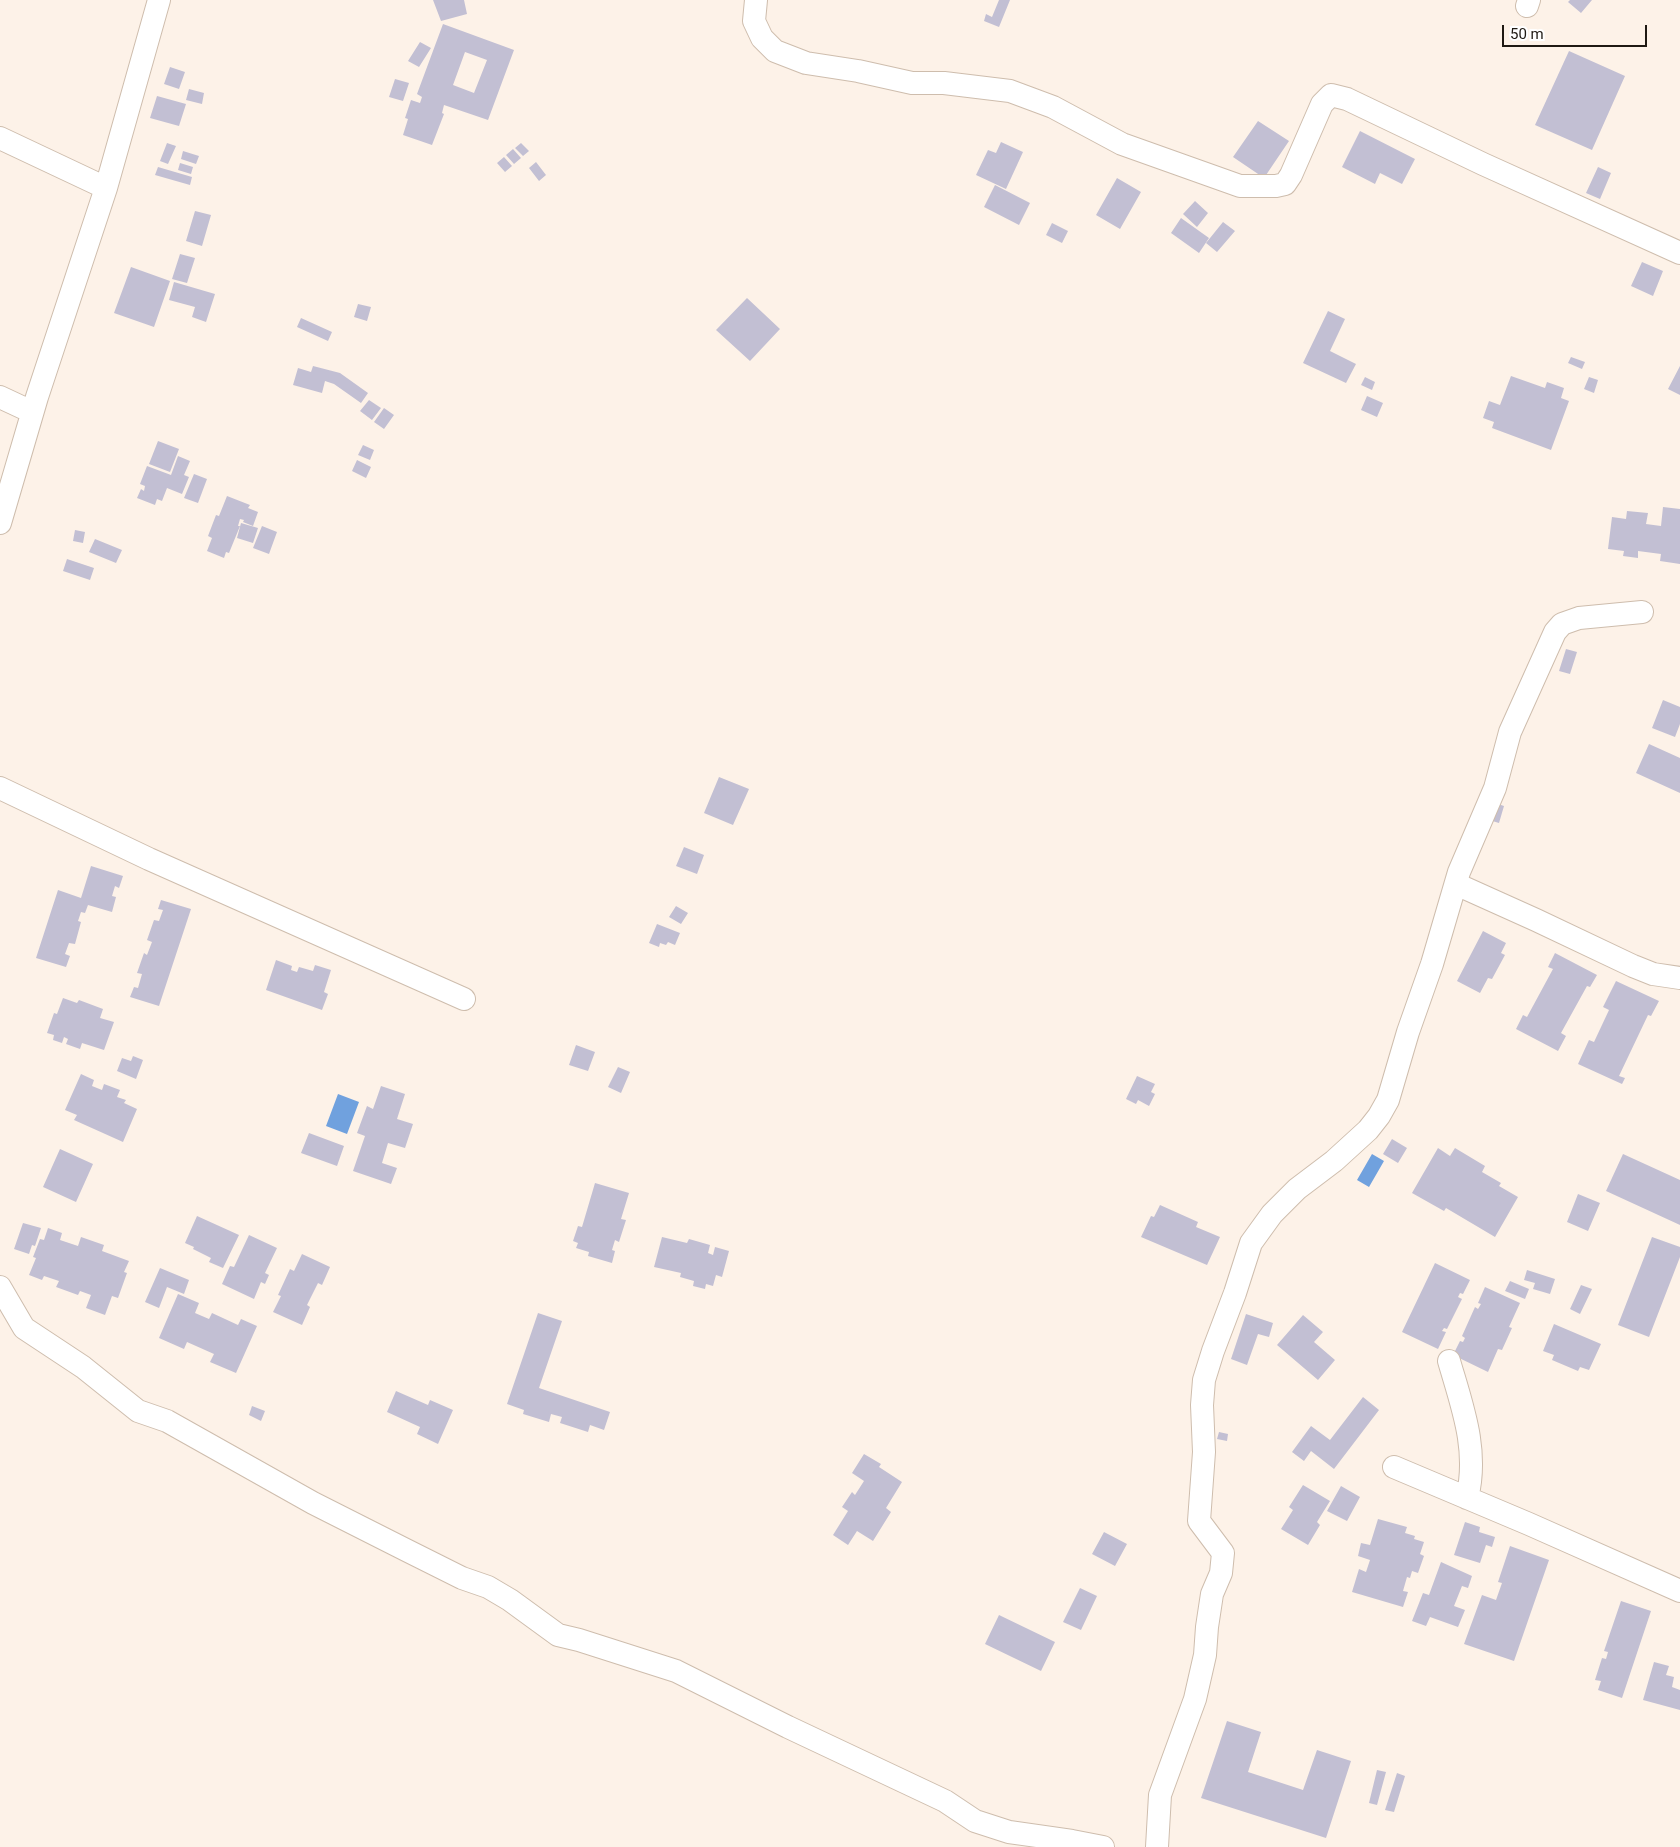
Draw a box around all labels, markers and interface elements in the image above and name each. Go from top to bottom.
scale bar [1505,15,1650,47]
text: 50 m [1510,25,1544,43]

